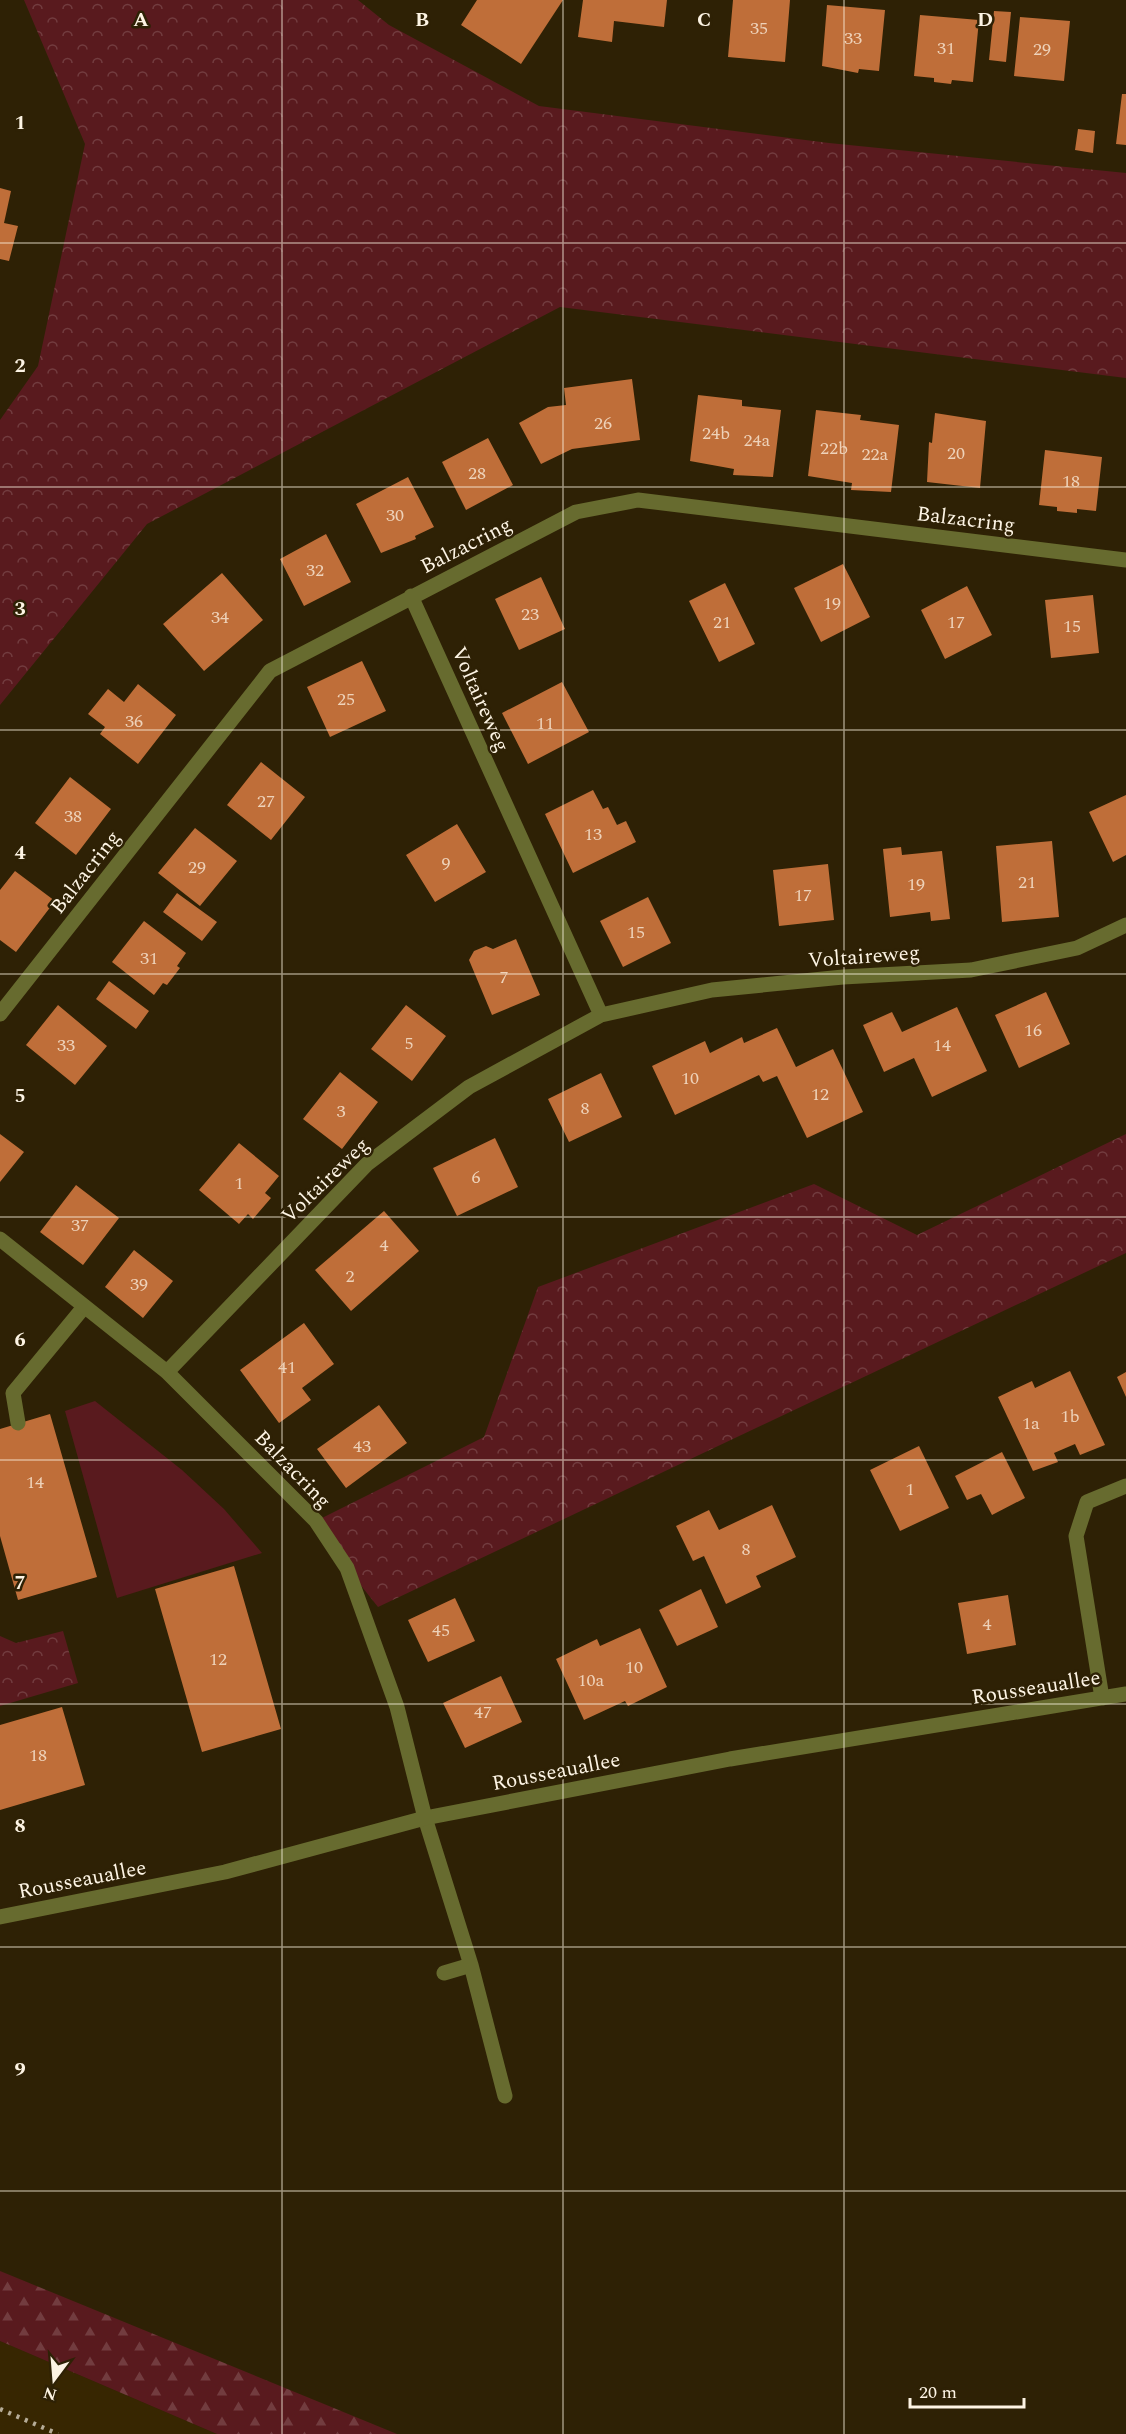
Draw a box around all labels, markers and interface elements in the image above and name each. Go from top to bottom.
text: A [133,5,149,35]
text: B [415,5,429,35]
text: C [697,5,711,35]
text: D [977,5,993,35]
house number: 35 [750,15,768,42]
house number: 33 [844,25,862,52]
house number: 31 [937,35,955,62]
house number: 29 [1033,36,1051,63]
text: 1 [14,108,26,138]
text: 2 [14,351,26,381]
house number: 26 [594,410,612,437]
house number: 24b [702,420,730,447]
house number: 24a [744,427,771,454]
house number: 22b [820,435,848,462]
house number: 20 [947,440,965,467]
house number: 22a [862,441,889,468]
house number: 28 [468,460,486,487]
house number: 18 [1062,468,1080,495]
street label: Balzacring [915,498,1017,542]
house number: 30 [386,502,404,529]
street label: Balzacring [415,509,518,583]
house number: 32 [306,557,324,584]
house number: 19 [823,590,841,617]
text: 3 [14,594,26,624]
house number: 23 [521,601,539,628]
house number: 34 [211,604,229,631]
house number: 21 [713,609,731,636]
house number: 17 [947,609,965,636]
house number: 15 [1063,613,1081,640]
street label: Voltaireweg [443,642,518,757]
house number: 25 [337,686,355,713]
house number: 36 [125,708,143,735]
house number: 11 [536,710,554,737]
house number: 27 [257,788,275,815]
house number: 38 [64,803,82,830]
house number: 13 [584,821,602,848]
street label: Balzacring [43,824,129,922]
text: 4 [14,838,26,868]
house number: 9 [442,850,451,877]
house number: 29 [188,854,206,881]
house number: 21 [1018,869,1036,896]
house number: 19 [907,871,925,898]
house number: 17 [794,882,812,909]
house number: 15 [627,919,645,946]
street label: Voltaireweg [807,937,921,977]
house number: 31 [140,945,158,972]
house number: 7 [500,964,509,991]
house number: 16 [1024,1017,1042,1044]
house number: 5 [405,1030,414,1057]
house number: 33 [57,1032,75,1059]
house number: 14 [933,1032,951,1059]
house number: 10 [681,1065,699,1092]
text: 5 [14,1081,26,1111]
house number: 12 [811,1081,829,1108]
house number: 8 [581,1095,590,1122]
house number: 3 [337,1098,346,1125]
street label: Voltaireweg [274,1130,377,1231]
house number: 6 [472,1164,481,1191]
house number: 1 [235,1170,244,1197]
house number: 37 [71,1212,89,1239]
house number: 4 [380,1232,389,1259]
house number: 2 [346,1263,355,1290]
house number: 39 [130,1271,148,1298]
text: 6 [14,1325,26,1355]
house number: 41 [278,1354,296,1381]
house number: 1b [1060,1403,1080,1430]
house number: 1a [1022,1410,1040,1437]
street label: Balzacring [246,1423,338,1516]
house number: 43 [353,1433,371,1460]
house number: 14 [26,1469,44,1496]
house number: 1 [906,1476,915,1503]
house number: 8 [742,1536,751,1563]
text: 7 [14,1568,26,1598]
house number: 4 [983,1611,992,1638]
house number: 45 [432,1617,450,1644]
house number: 12 [209,1646,227,1673]
house number: 10 [625,1654,643,1681]
street label: Rousseauallee [969,1662,1103,1714]
house number: 10a [578,1667,605,1694]
house number: 47 [474,1699,492,1726]
house number: 18 [29,1742,47,1769]
street label: Rousseauallee [489,1744,623,1800]
text: 8 [14,1811,26,1841]
street label: Rousseauallee [15,1852,149,1908]
text: 9 [14,2055,26,2085]
north arrow [24,2350,84,2410]
scale bar [910,2371,1024,2409]
text: 20 m [919,2379,957,2406]
text: N [41,2380,60,2407]

